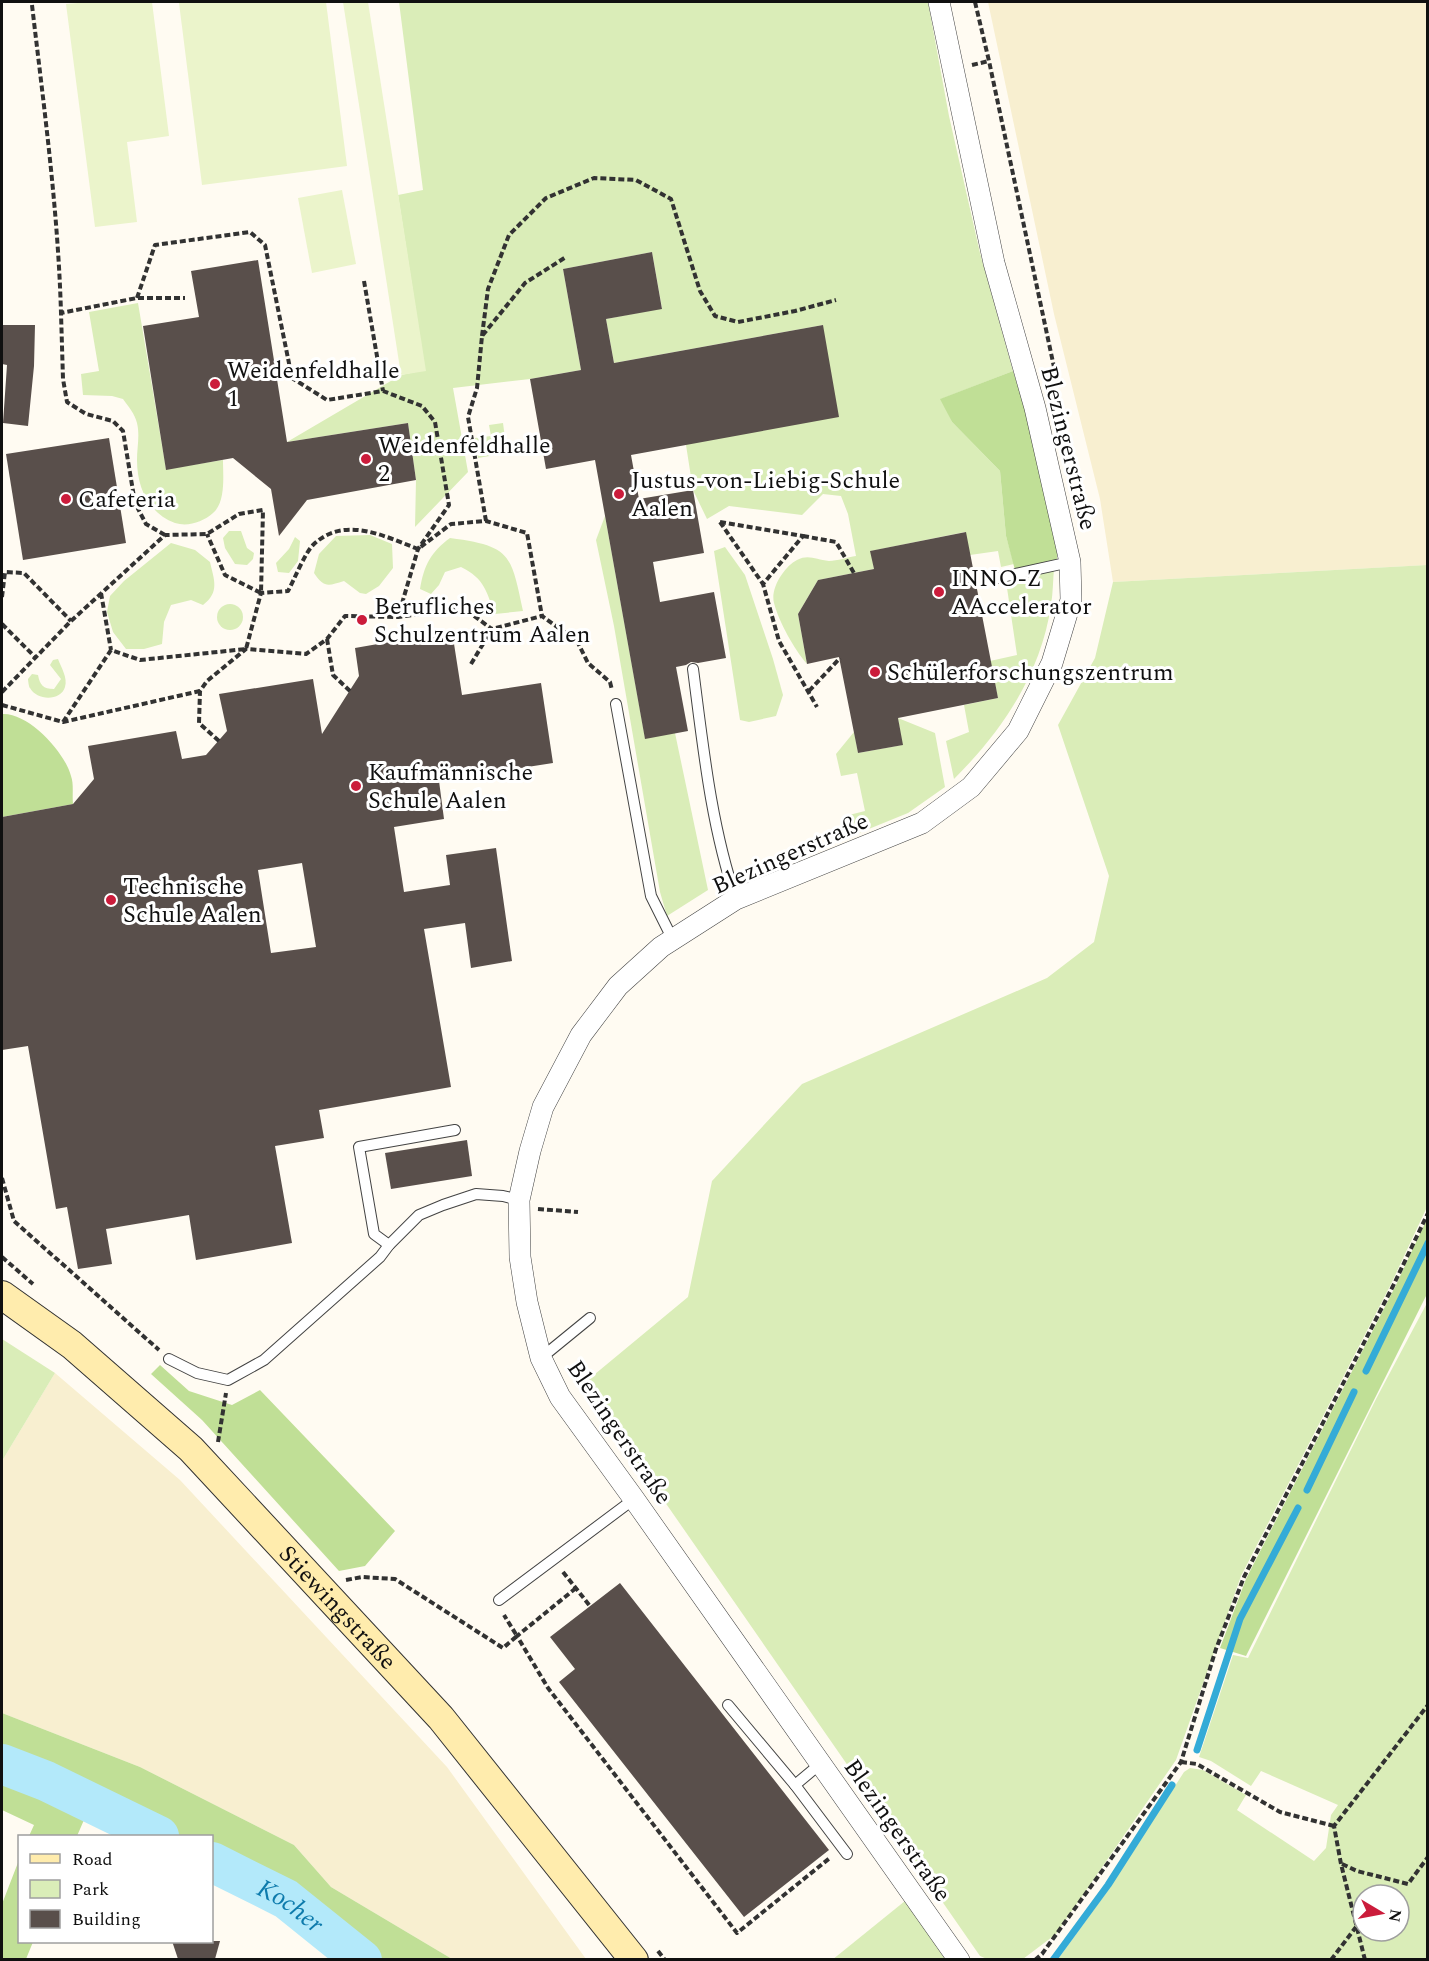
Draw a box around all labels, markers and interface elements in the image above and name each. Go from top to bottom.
place label: Weidenfeldhalle 1 [227,353,400,417]
street label: Blezingerstraße [1030,363,1106,534]
marker: Weidenfeldhalle 1 [208,377,222,391]
place label: Weidenfeldhalle 2 [378,428,551,492]
marker: Weidenfeldhalle 2 [359,452,373,466]
place label: Justus-von-Liebig-Schule Aalen [631,463,900,527]
place label: Cafeteria [78,482,176,518]
marker: Justus-von-Liebig-Schule Aalen [612,487,626,501]
marker: Cafeteria [59,492,73,506]
place label: INNO-Z AAccelerator [951,561,1092,625]
marker: INNO-Z AAccelerator [932,585,946,599]
place label: Berufliches Schulzentrum Aalen [374,589,591,653]
marker: Berufliches Schulzentrum Aalen [355,613,369,627]
place label: Schülerforschungszentrum [887,655,1174,691]
marker: Schülerforschungszentrum [868,665,882,679]
place label: Kaufmännische Schule Aalen [368,755,533,819]
marker: Kaufmännische Schule Aalen [349,779,363,793]
street label: Blezingerstraße [707,803,874,904]
place label: Technische Schule Aalen [123,869,262,933]
marker: Technische Schule Aalen [104,893,118,907]
street label: Blezingerstraße [557,1353,681,1512]
street label: Stiewingstraße [270,1537,405,1679]
street label: Blezingerstraße [834,1752,960,1910]
legend [18,1835,213,1943]
text: Road [72,1846,113,1873]
water label: Kocher [250,1869,333,1944]
text: Park [72,1876,109,1903]
north arrow [1351,1883,1411,1943]
text: Building [72,1906,141,1933]
text: N [1382,1907,1408,1924]

